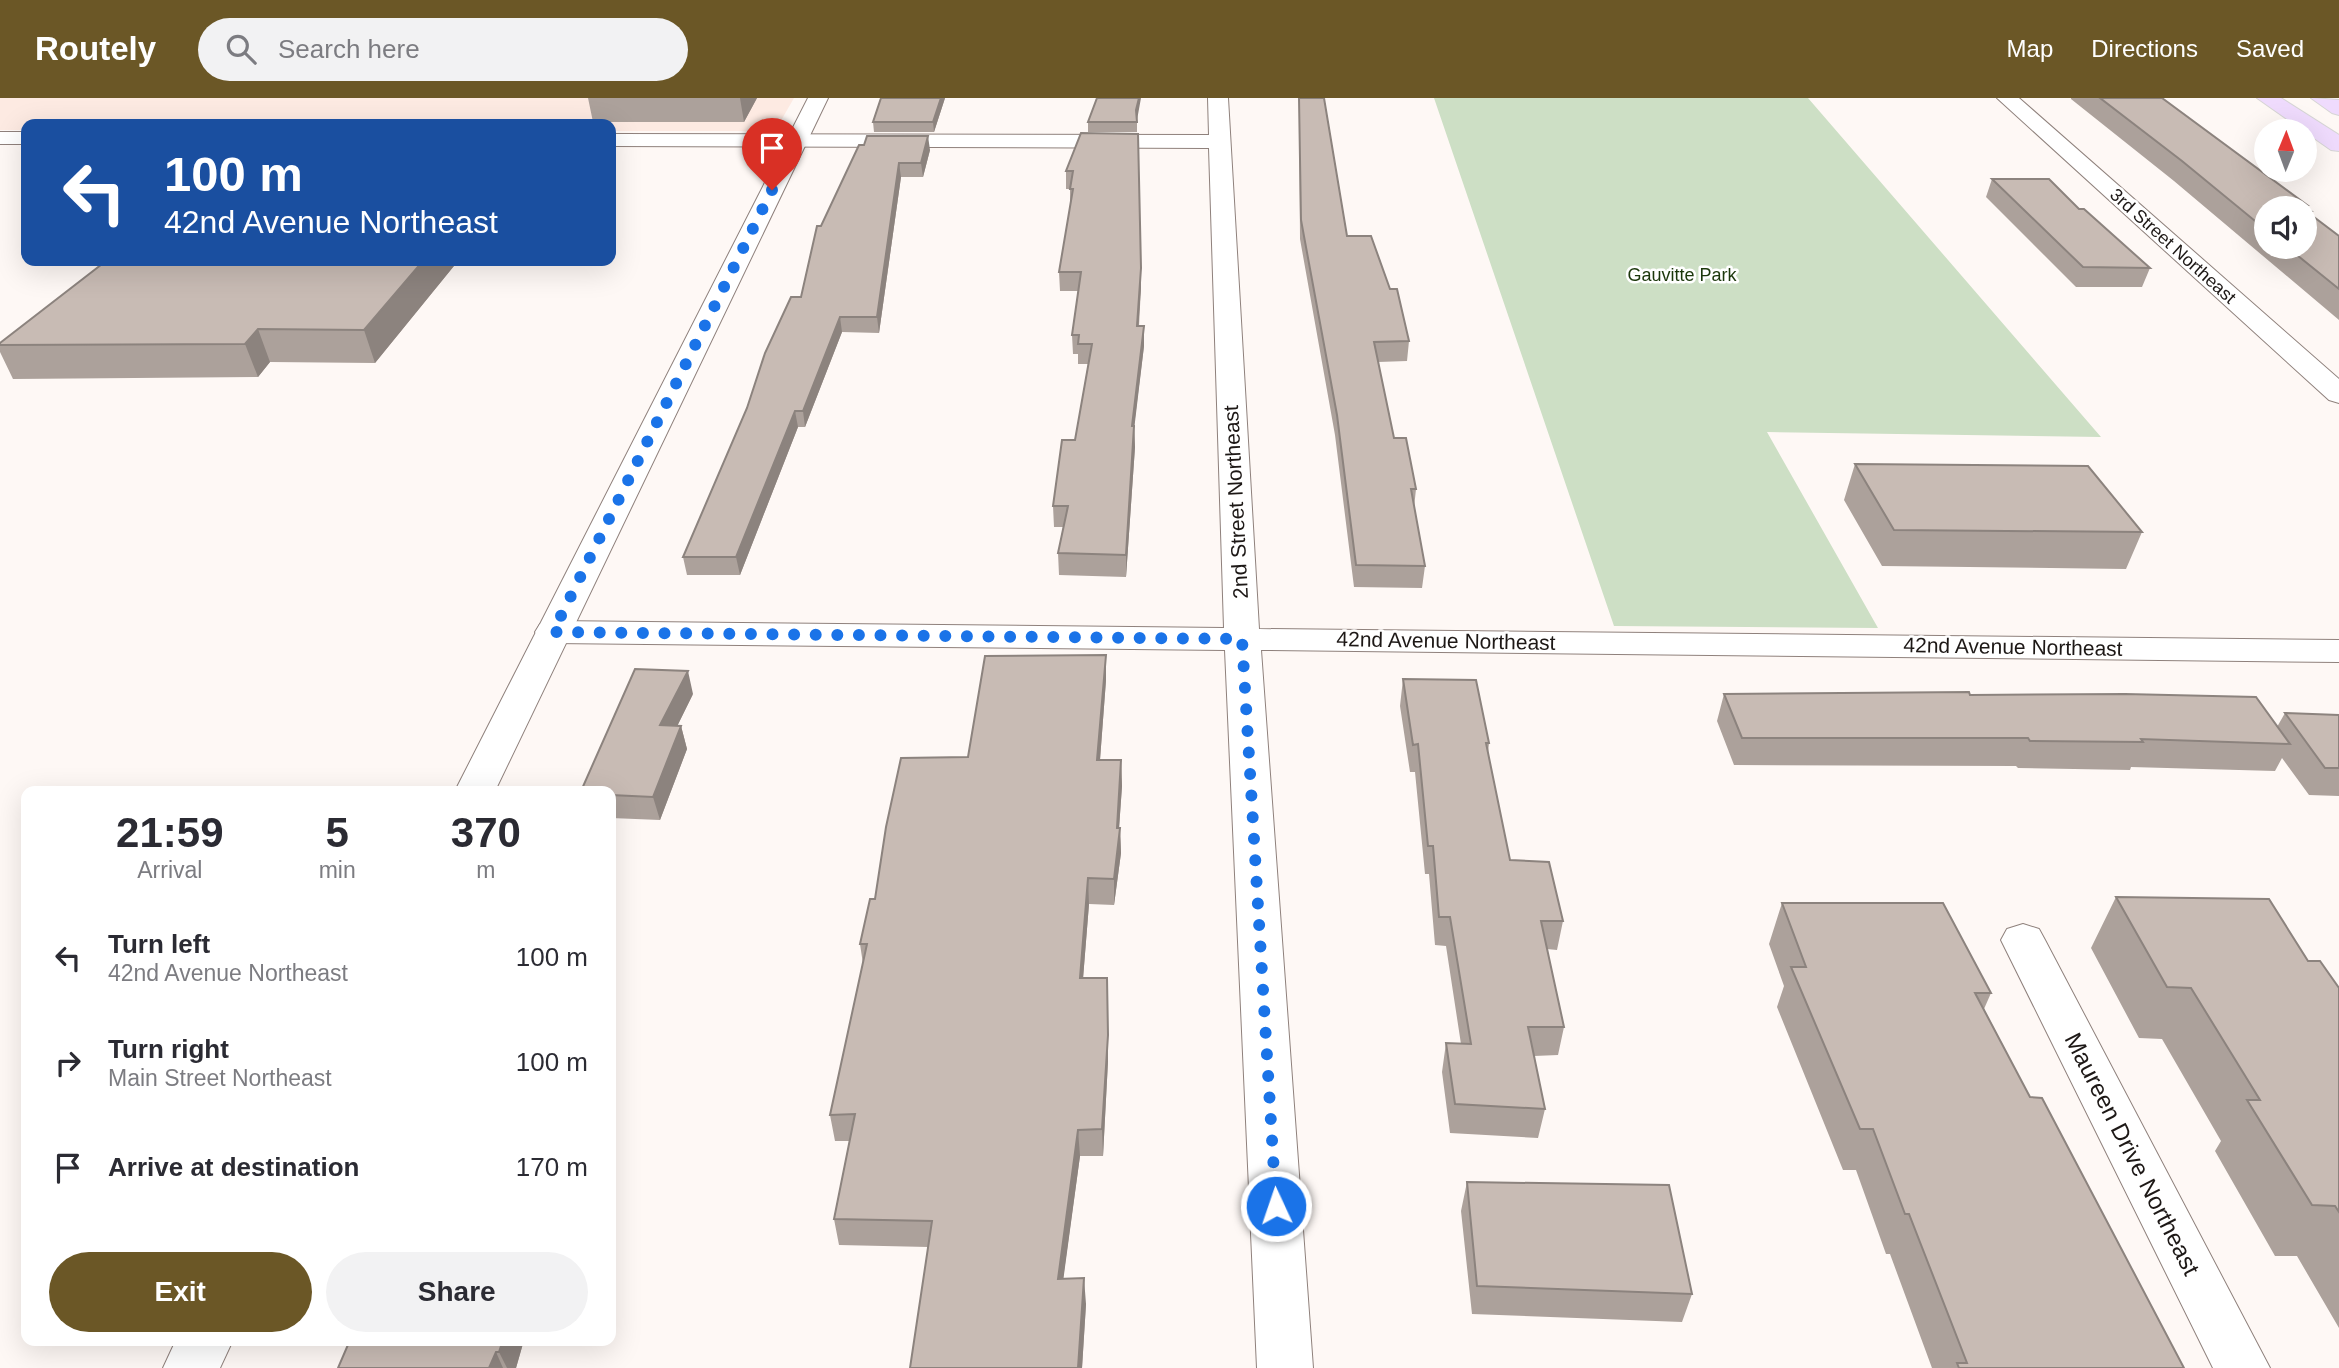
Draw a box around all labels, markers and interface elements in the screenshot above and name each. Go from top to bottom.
search box [198,18,688,81]
text: Routely [35,30,156,67]
icon: search [222,30,260,68]
text: Search here [278,34,420,64]
text: Map [2007,35,2053,62]
text: Directions [2091,35,2198,62]
text: Saved [2236,35,2304,62]
pin [742,118,802,190]
north arrow [2254,119,2317,182]
map controls [2254,119,2317,259]
icon: arrive [753,129,791,167]
icon: left [49,147,140,238]
text: 100 m [164,147,303,201]
street label: 3rd Street Northeast [2106,184,2240,308]
button: sound [2254,196,2317,259]
text: 42nd Avenue Northeast [164,204,498,240]
park label: Gauvitte Park [1627,265,1738,285]
street label: 2nd Street Northeast [1219,405,1252,599]
street label: 42nd Avenue Northeast [1336,627,1556,654]
street label: 42nd Avenue Northeast [1903,633,2123,660]
text: 21:59 [116,809,224,856]
text: 5 [325,809,349,856]
text: 370 [451,809,521,856]
text: Arrival [137,857,202,883]
text: min [319,857,356,883]
text: m [476,857,495,883]
text: Turn left [108,929,210,959]
icon: left [49,939,87,977]
text: 100 m [516,942,588,972]
text: 42nd Avenue Northeast [108,960,348,986]
street label: Maureen Drive Northeast [2060,1028,2205,1280]
text: Turn right [108,1034,229,1064]
icon: right [49,1044,87,1082]
text: 100 m [516,1047,588,1077]
text: Main Street Northeast [108,1065,332,1091]
icon: arrive [49,1149,87,1187]
text: Arrive at destination [108,1152,359,1182]
text: 170 m [516,1152,588,1182]
position arrow [1239,1169,1313,1243]
button: Exit [49,1252,312,1332]
button: Share [326,1252,588,1332]

